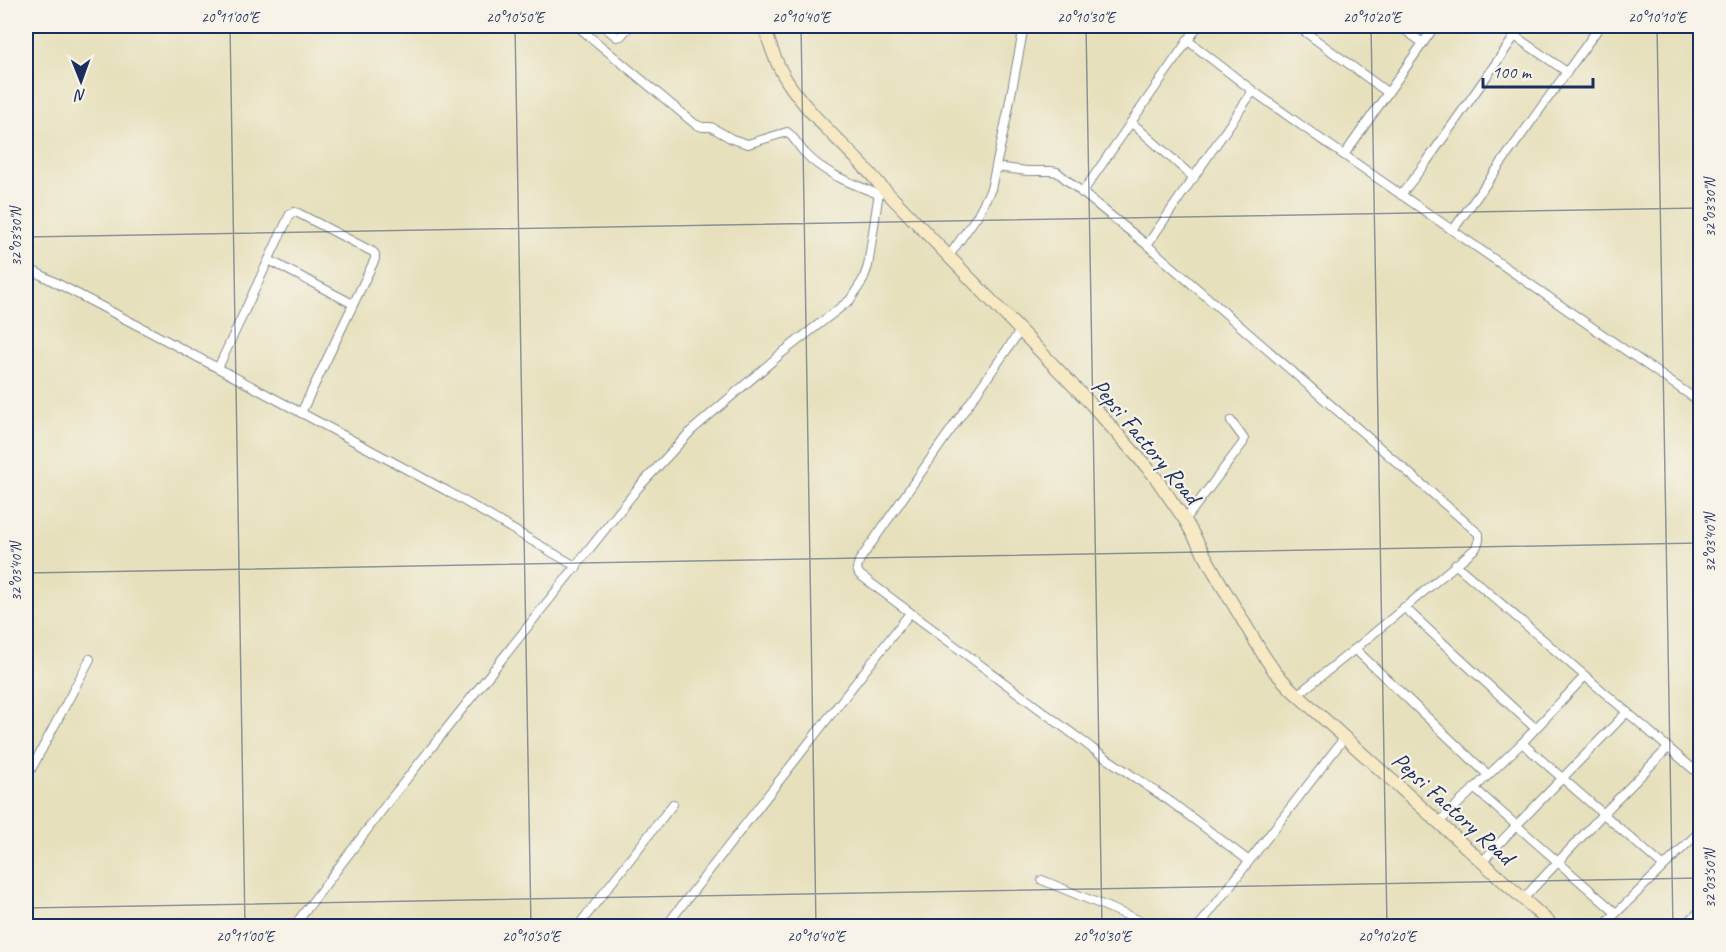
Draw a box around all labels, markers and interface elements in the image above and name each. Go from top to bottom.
text: 20°11'00"E [201,8,261,27]
text: 20°10'50"E [486,8,546,27]
text: 20°10'40"E [772,8,832,27]
text: 20°10'30"E [1057,8,1117,27]
text: 20°10'20"E [1343,8,1403,27]
text: 20°10'10"E [1628,8,1688,27]
north arrow [51,51,111,111]
scale bar [1483,51,1592,89]
text: 100 m [1492,61,1533,83]
text: N [73,85,86,105]
text: 32°03'30"N [1701,175,1720,238]
text: 32°03'30"N [7,204,26,267]
street label: Pepsi Factory Road [1085,372,1209,513]
text: 32°03'40"N [1701,510,1720,573]
text: 32°03'40"N [7,539,26,602]
street label: Pepsi Factory Road [1385,745,1523,873]
text: 32°03'50"N [1701,846,1720,909]
text: 20°11'00"E [216,927,276,946]
text: 20°10'50"E [502,927,562,946]
text: 20°10'40"E [787,927,847,946]
text: 20°10'30"E [1073,927,1133,946]
text: 20°10'20"E [1358,927,1418,946]

